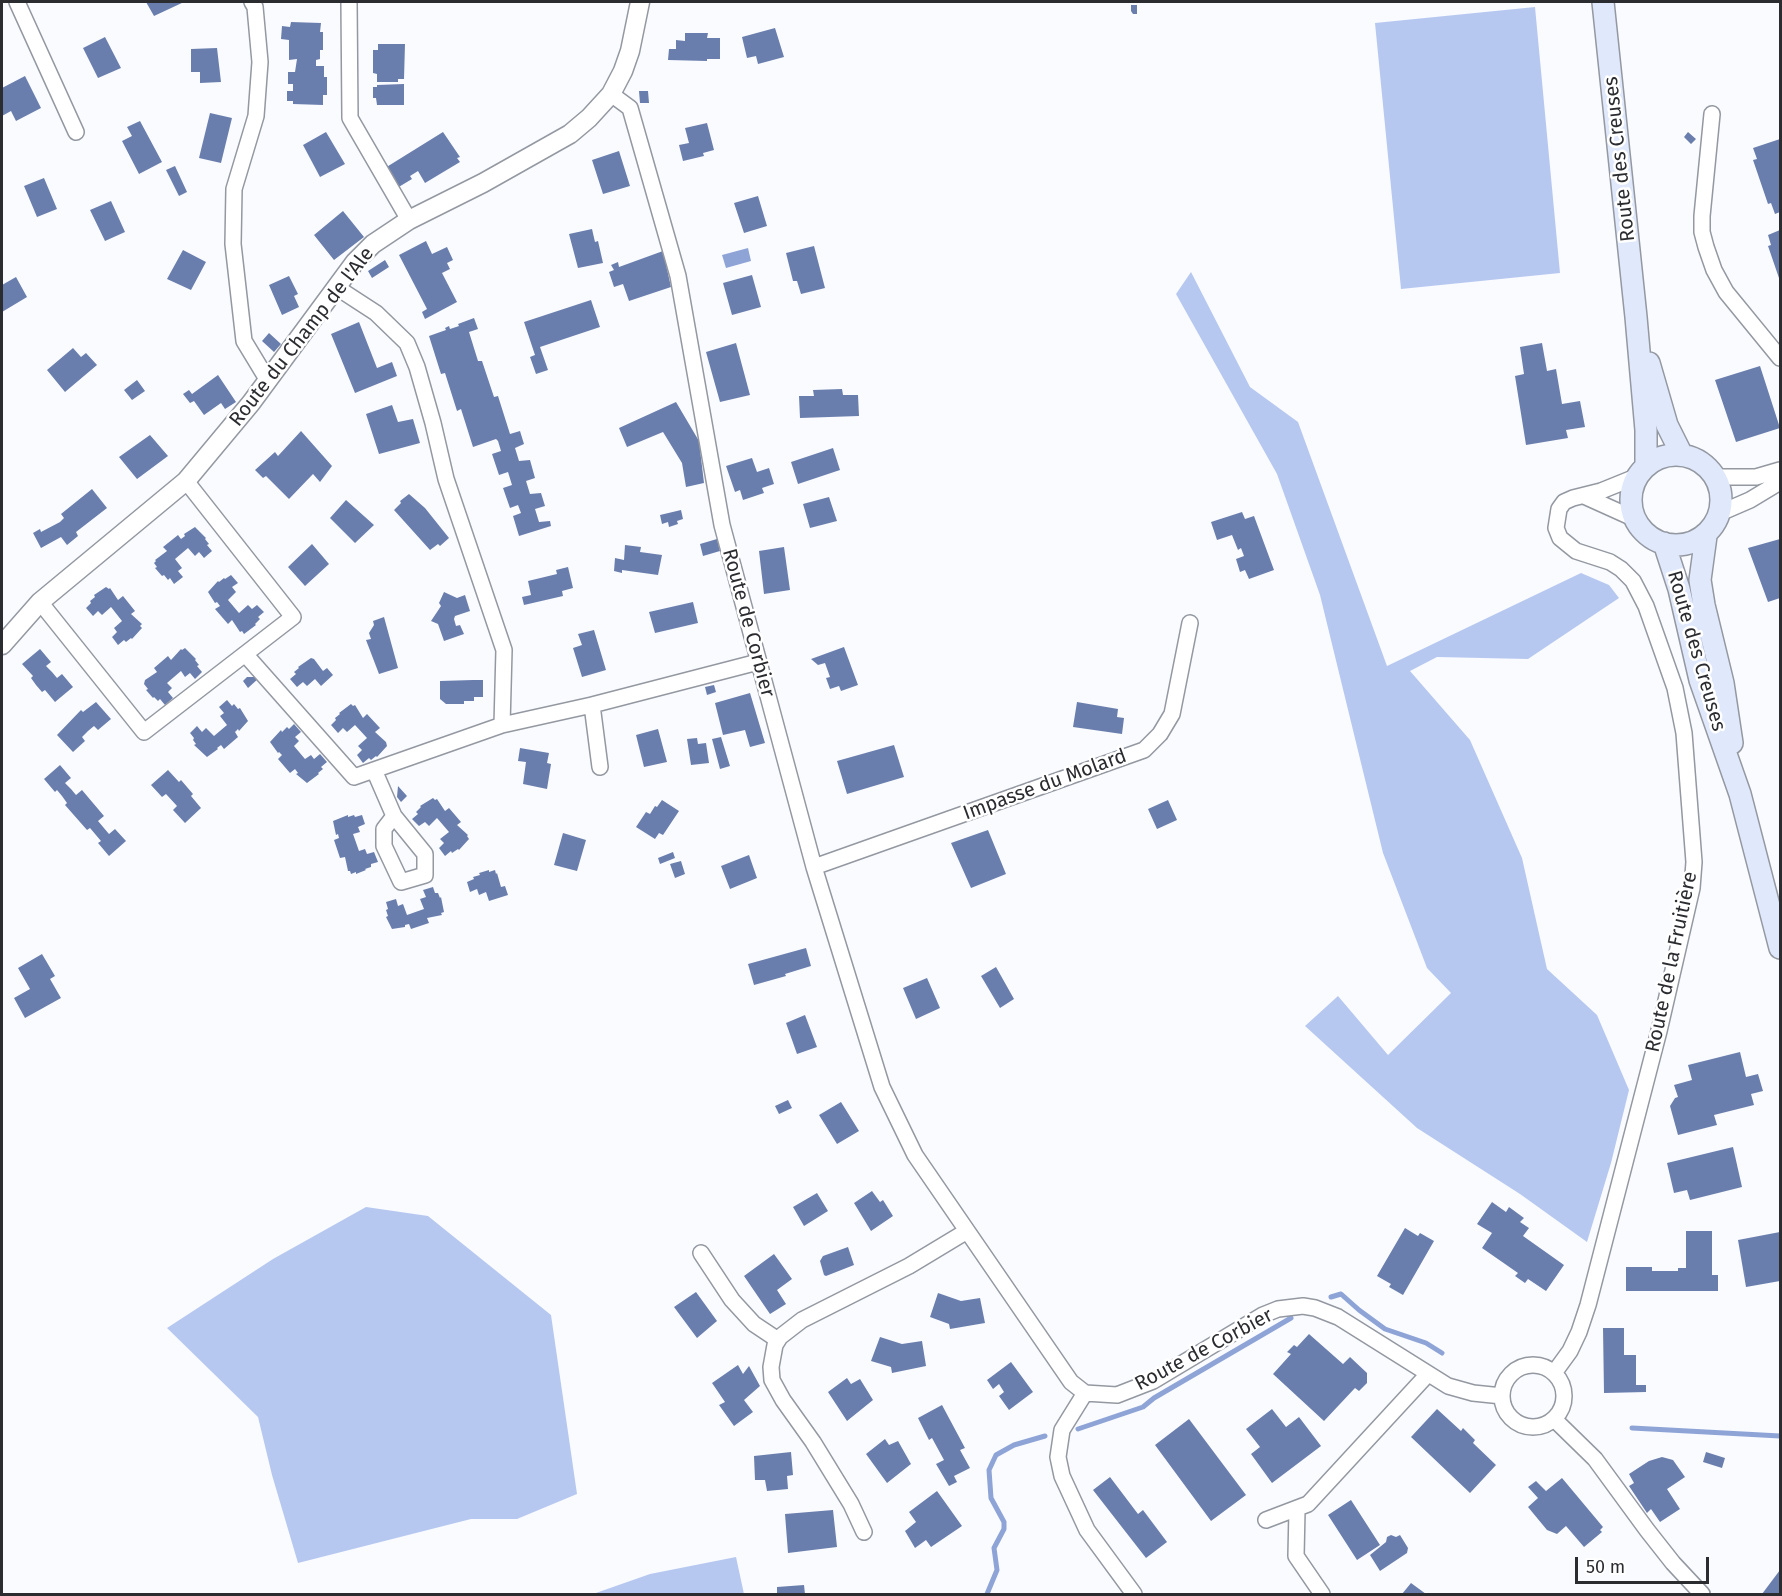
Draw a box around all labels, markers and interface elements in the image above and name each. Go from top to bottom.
street label: Route des Creuses [1599,75,1641,243]
street label: Route du Champ de l'Ale [225,243,379,431]
street label: Route de Corbier [717,546,779,700]
street label: Route des Creuses [1662,568,1730,734]
street label: Impasse du Molard [960,744,1130,826]
street label: Route de la Fruitière [1641,869,1703,1055]
street label: Route de Corbier [1131,1304,1277,1396]
scale bar [1578,1545,1712,1583]
text: 50 m [1586,1556,1625,1578]

